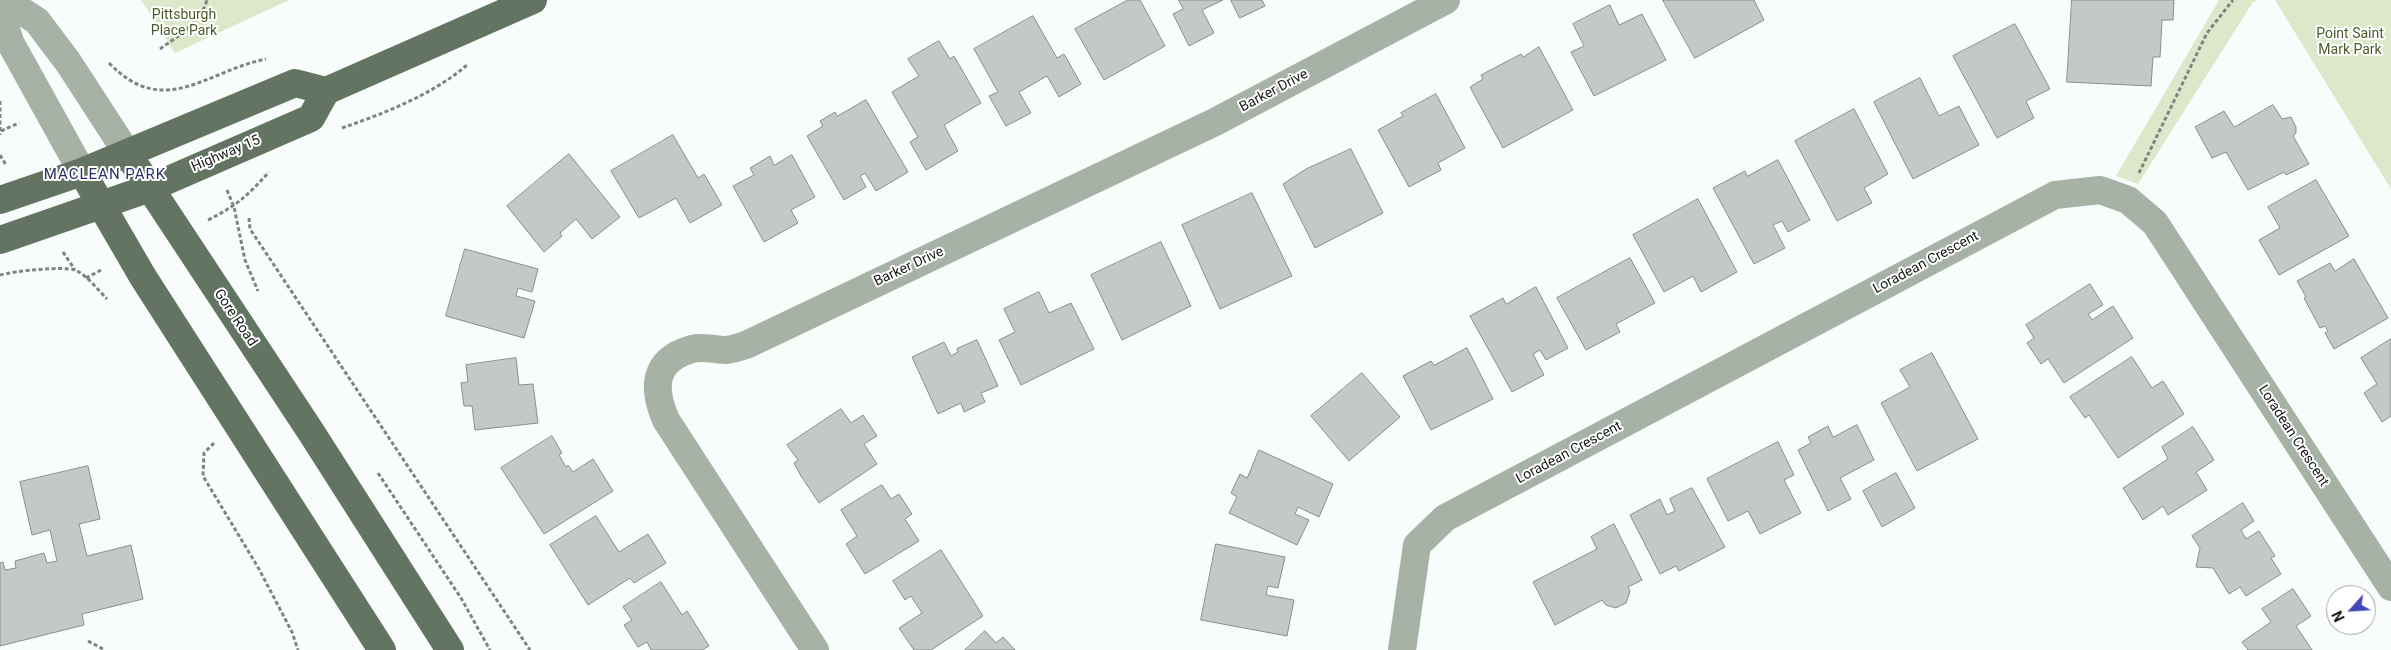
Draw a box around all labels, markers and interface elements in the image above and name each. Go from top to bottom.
park label: Pittsburgh Place Park [151,7,217,40]
park label: Point Saint Mark Park [2316,26,2384,58]
street label: Barker Drive [1237,66,1311,116]
street label: Highway 15 [189,132,263,176]
district label: MACLEAN PARK [42,166,168,184]
street label: Loradean Crescent [1870,228,1982,298]
street label: Barker Drive [871,244,947,290]
street label: Gore Road [210,286,260,350]
street label: Loradean Crescent [2254,382,2332,490]
street label: Loradean Crescent [1513,418,1625,488]
north arrow [2326,585,2376,635]
text: N [2329,608,2348,624]

